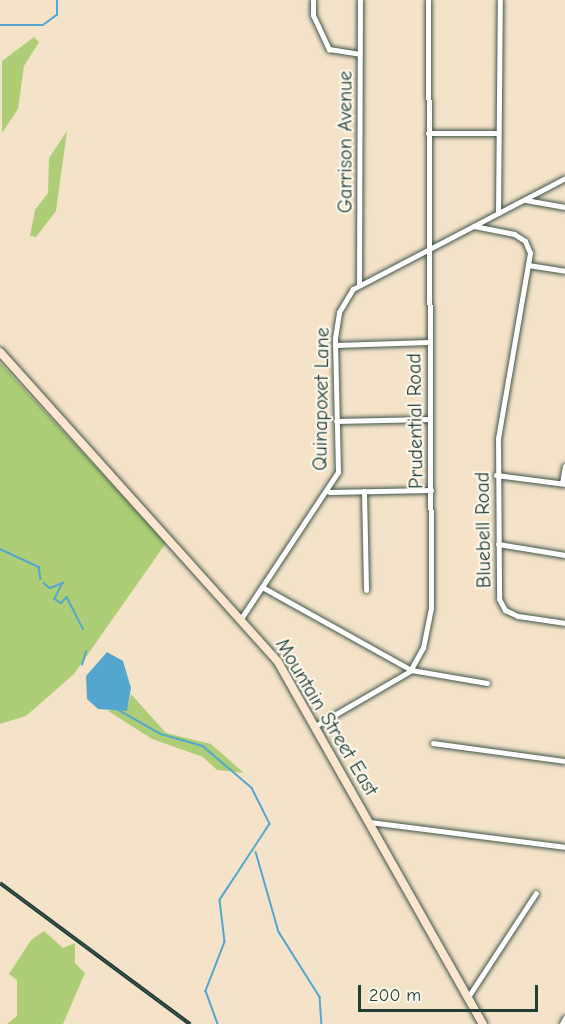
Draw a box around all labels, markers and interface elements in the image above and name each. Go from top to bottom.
street label: Garrison Avenue [333,71,357,213]
street label: Quinapoxet Lane [308,327,334,471]
street label: Prudential Road [402,353,428,489]
street label: Bluebell Road [470,472,496,588]
street label: Mountain Street East [270,634,384,800]
scale bar [361,973,541,1011]
text: 200 m [369,985,421,1006]

